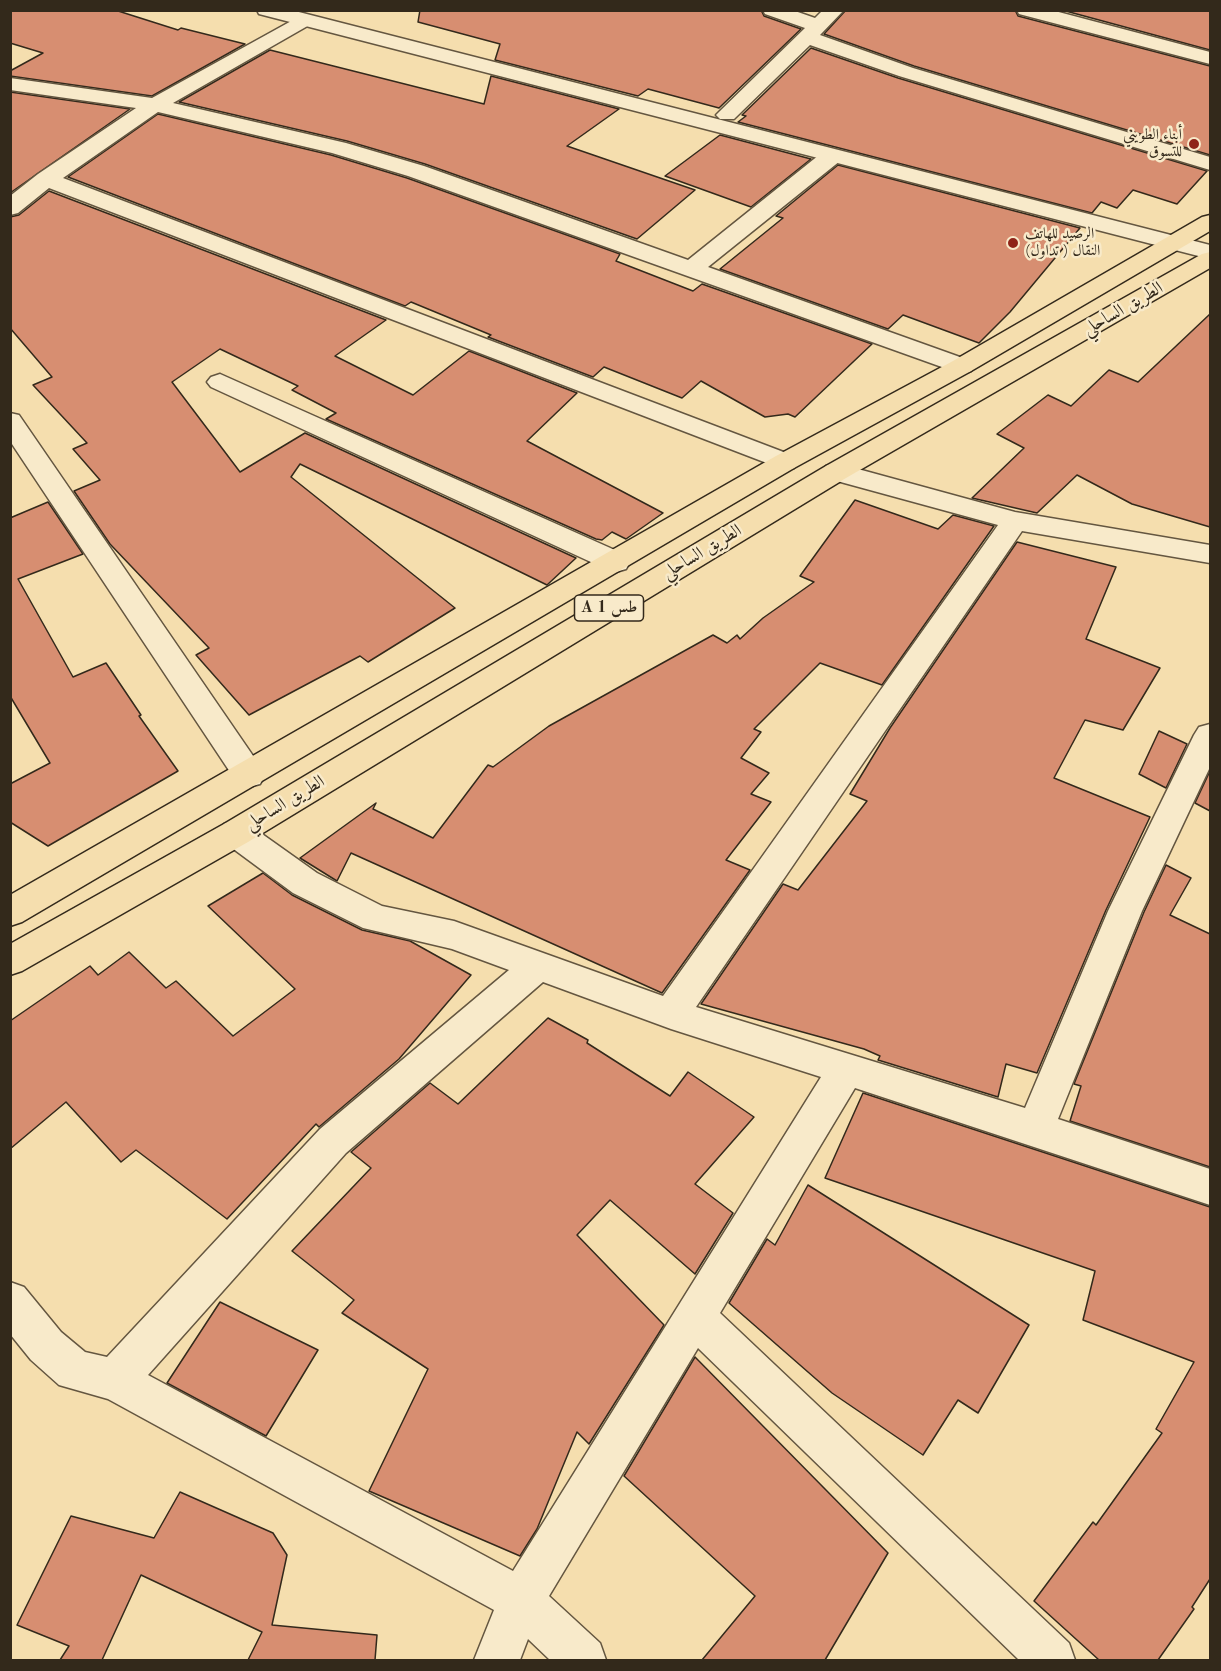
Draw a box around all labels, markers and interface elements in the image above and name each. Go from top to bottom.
place label: أبناء الطويني للتسوق [1123,126,1182,161]
marker: أبناء الطويني للتسوق [1187,137,1201,151]
place label: الرصيد للهاتف النقال ( تداول) [1025,225,1100,260]
marker: الرصيد للهاتف النقال ( تداول) [1006,236,1020,250]
street label: الطريق الساحلي [1079,277,1167,341]
street label: الطريق الساحلي [658,520,746,584]
road number: A 1 طس [574,595,644,621]
street label: الطريق الساحلي [241,771,329,835]

